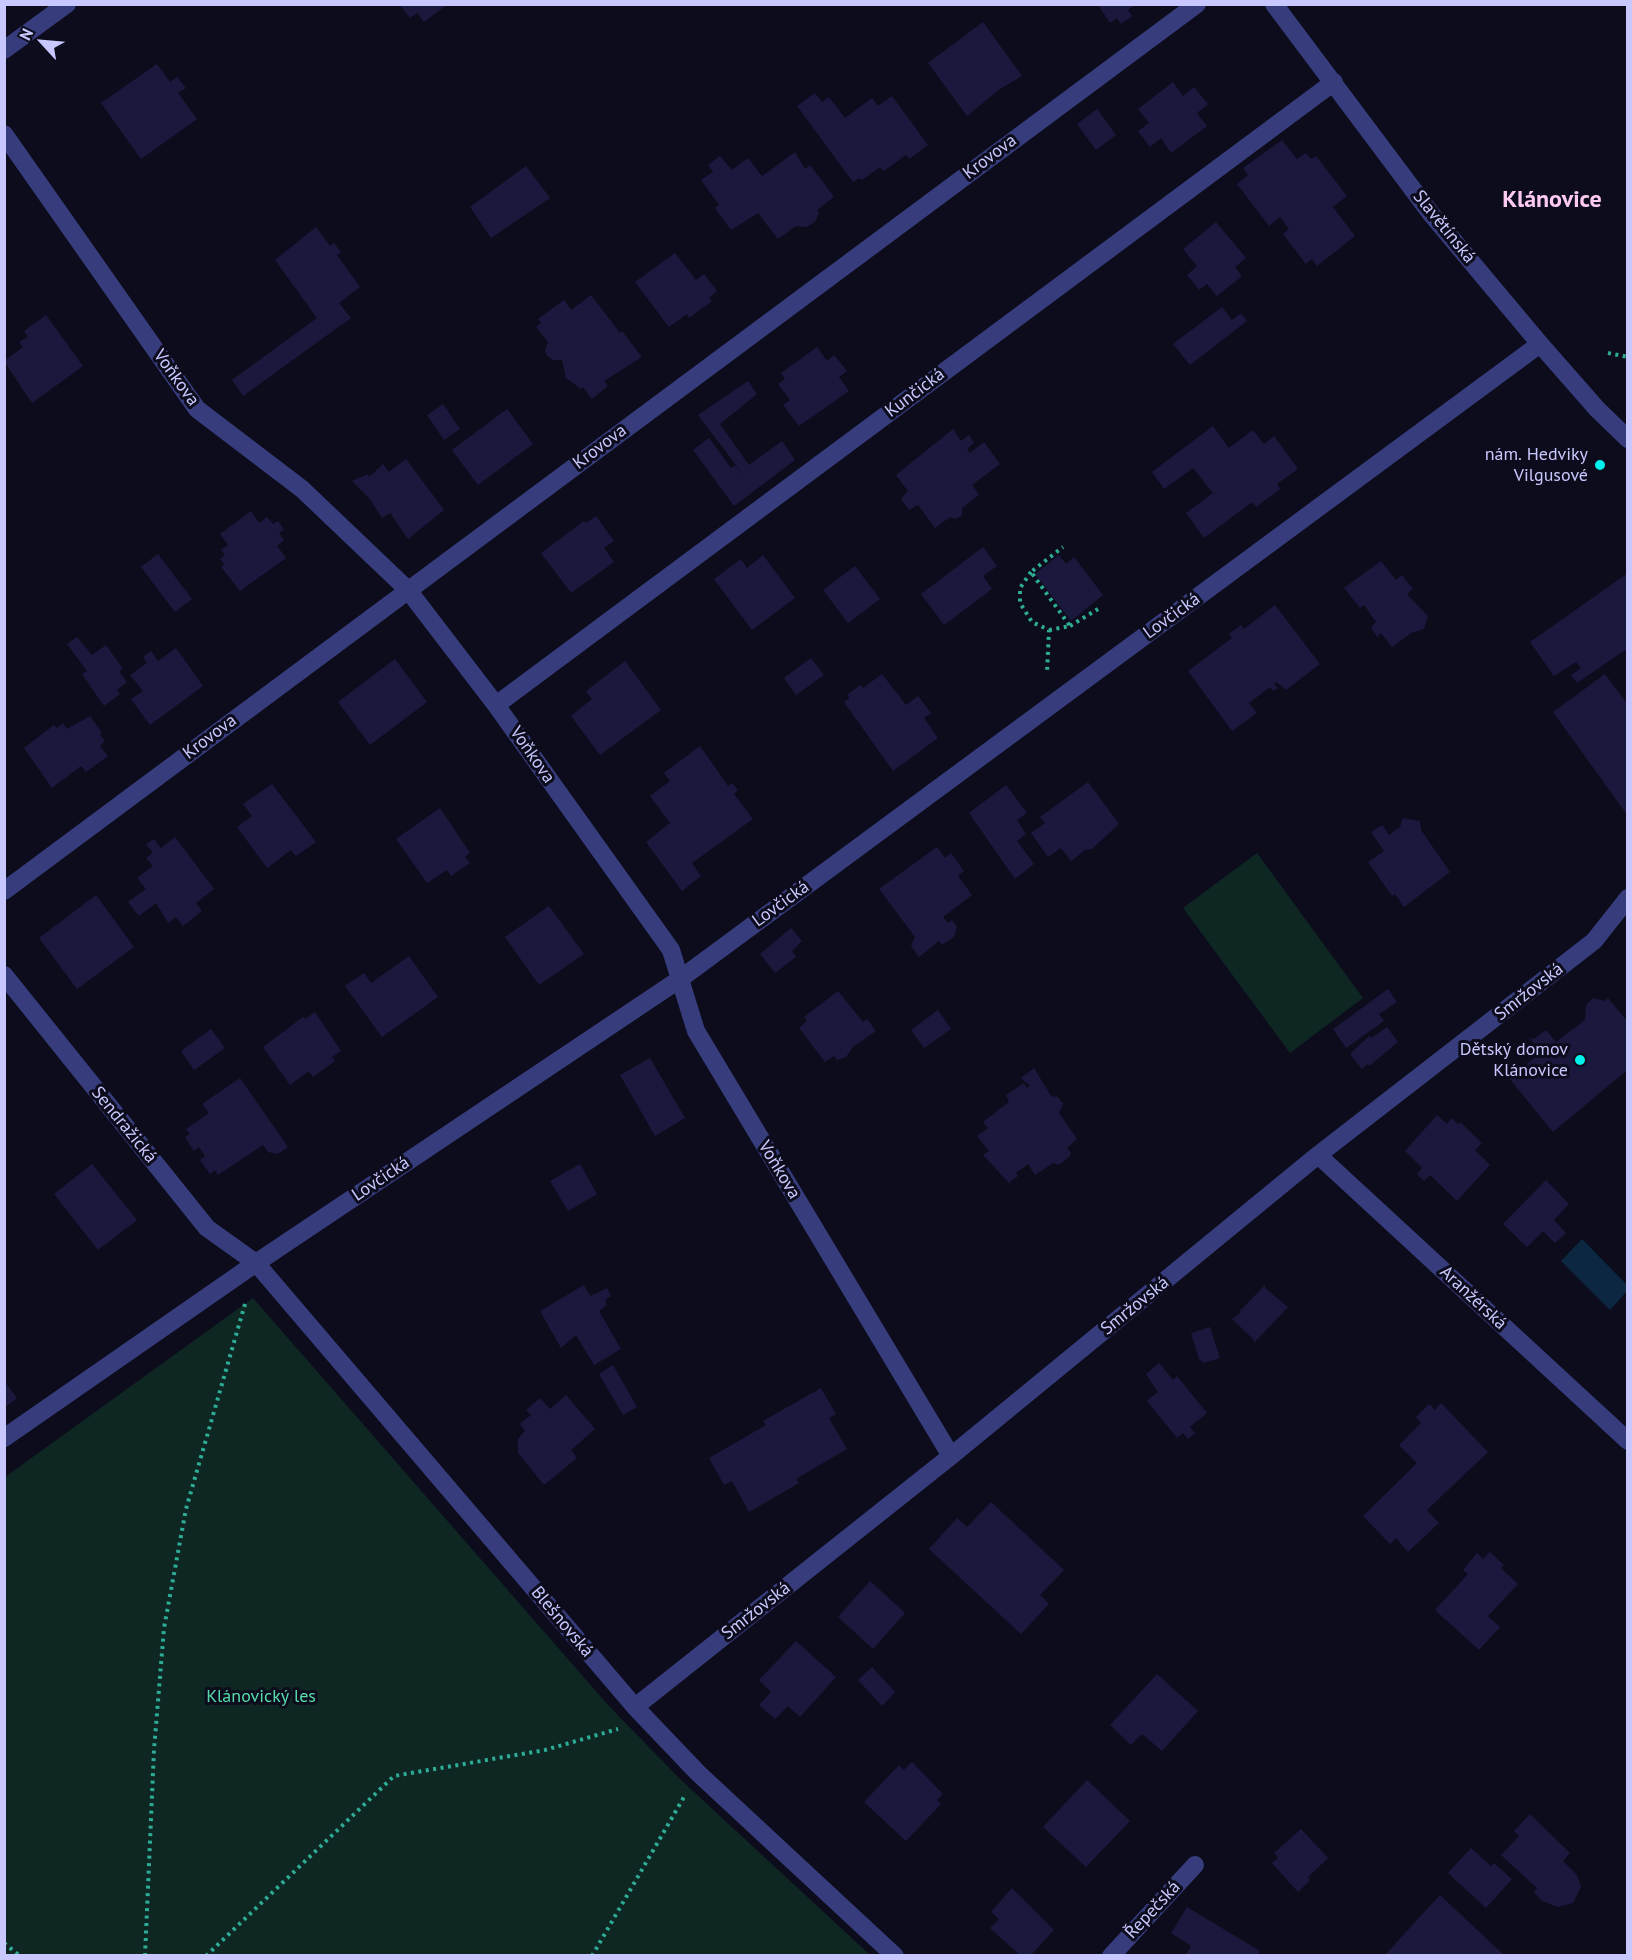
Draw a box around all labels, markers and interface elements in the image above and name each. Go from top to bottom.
north arrow [12,12,72,72]
text: N [15,25,37,43]
street label: Krovova [959,130,1021,184]
street label: Slavětínská [1408,186,1480,268]
district label: Klánovice [1502,186,1602,214]
street label: Voňkova [148,346,204,410]
street label: Kunčická [881,364,949,422]
street label: Krovova [569,420,631,474]
place label: nám. Hedviky Vilgusové [1485,444,1588,486]
marker: nám. Hedviky Vilgusové [1593,458,1607,472]
street label: Lovčická [1139,588,1205,644]
street label: Krovova [179,710,241,764]
street label: Voňkova [505,723,559,787]
street label: Lovčická [748,876,814,932]
street label: Smržovská [1490,958,1568,1026]
place label: Dětský domov Klánovice [1460,1039,1568,1082]
marker: Dětský domov Klánovice [1573,1053,1587,1067]
street label: Sendražická [87,1083,161,1167]
street label: Voňkova [753,1137,805,1203]
street label: Lovčická [348,1152,414,1206]
street label: Aranžérská [1435,1262,1511,1334]
street label: Smržovská [1097,1272,1173,1340]
street label: Smržovská [717,1577,795,1645]
street label: Blešnovská [526,1582,598,1662]
park label: Klánovický les [206,1686,316,1708]
street label: Řepečská [1121,1877,1185,1943]

